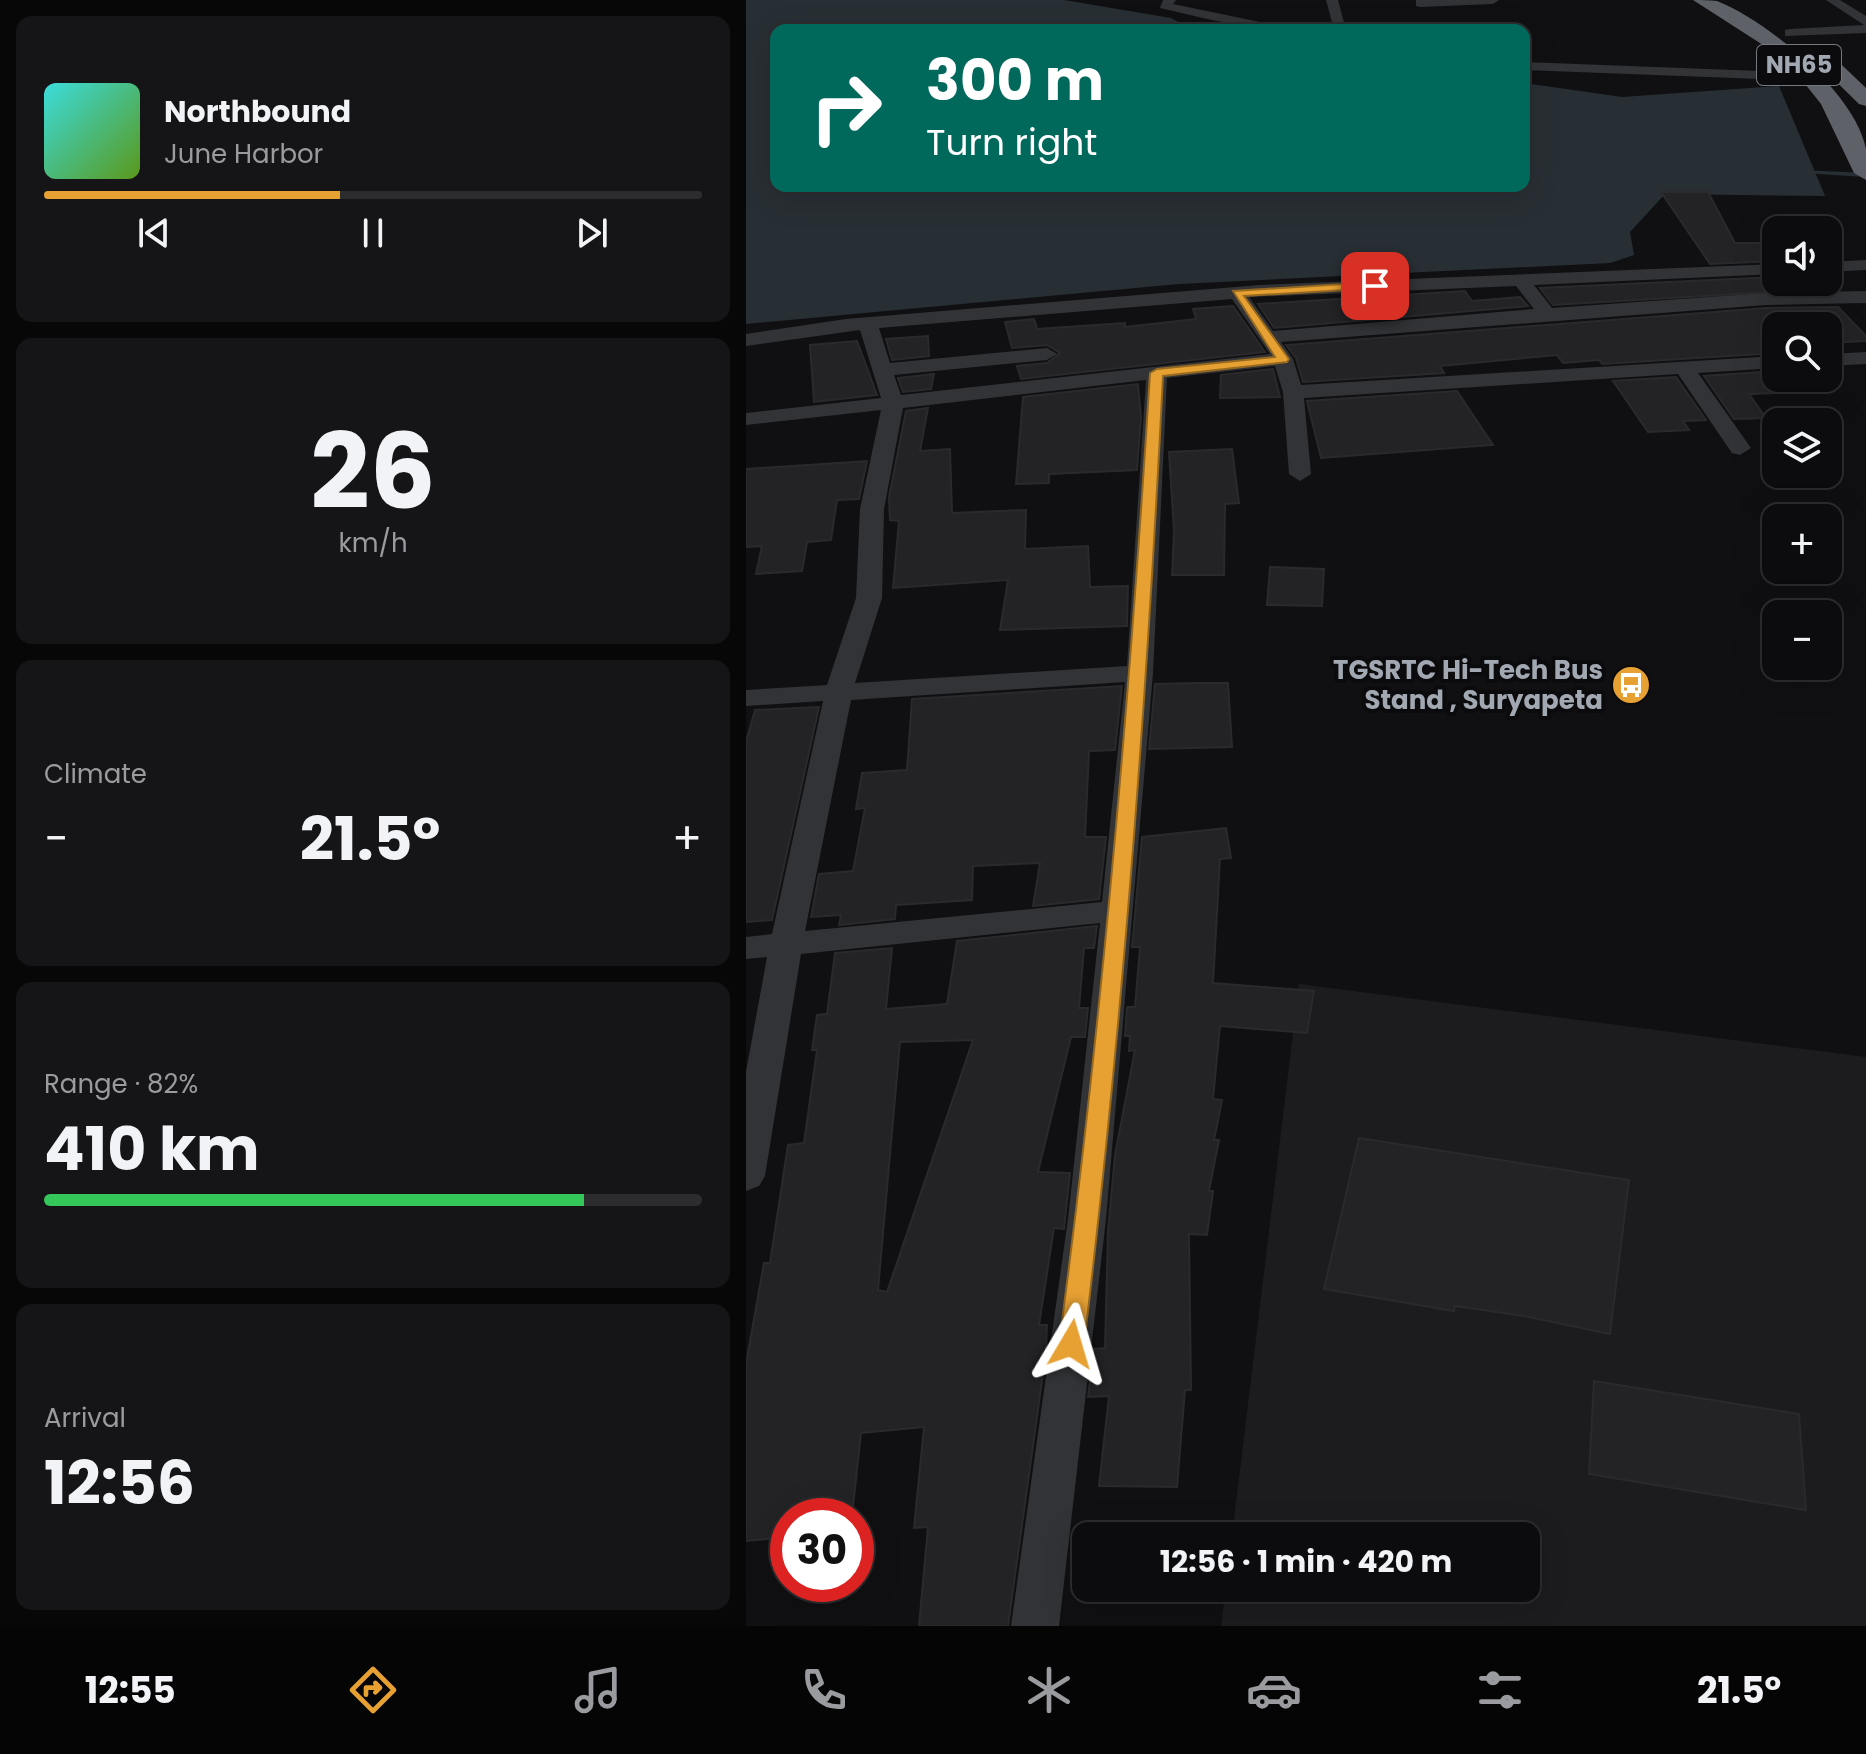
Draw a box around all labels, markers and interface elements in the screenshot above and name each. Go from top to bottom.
text: 300 m [926,41,1104,120]
road number: NH65 [1757,45,1841,85]
icon: right [794,56,898,160]
text: Northbound [164,90,351,133]
text: Turn right [926,117,1097,168]
text: June Harbor [164,136,323,172]
icon: previous [132,211,176,255]
icon: pause [351,211,395,255]
icon: next [570,211,614,255]
map controls [1762,216,1842,680]
button: sound [1762,216,1842,296]
pin [1341,252,1409,320]
icon: arrive [1353,264,1397,308]
button: search [1762,312,1842,392]
text: 26 [310,399,436,544]
button: layers [1762,408,1842,488]
button: + [1762,504,1842,584]
text: km/h [338,525,408,561]
button: − [1762,600,1842,680]
place label: TGSRTC Hi-Tech Bus Stand , Suryapeta [1333,652,1603,718]
bus stop icon: TGSRTC Hi-Tech Bus Stand , Suryapeta [1610,664,1652,706]
text: Climate [44,756,147,792]
text: 21.5° [300,797,440,881]
text: − [44,808,68,869]
text: + [672,808,702,869]
text: Range · 82% [44,1066,198,1102]
text: 410 km [44,1107,260,1191]
position arrow [1029,1302,1113,1386]
text: Arrival [44,1400,126,1436]
text: 12:56 [44,1441,195,1525]
speed limit sign: 30 [770,1498,874,1602]
text: 12:56 · 1 min · 420 m [1160,1540,1452,1583]
icon: directions [345,1662,401,1718]
icon: music [570,1662,626,1718]
icon: phone [796,1662,852,1718]
icon: climate [1021,1662,1077,1718]
icon: car [1246,1662,1302,1718]
icon: filters [1472,1662,1528,1718]
text: 12:55 [85,1665,176,1716]
text: 21.5° [1697,1665,1781,1716]

